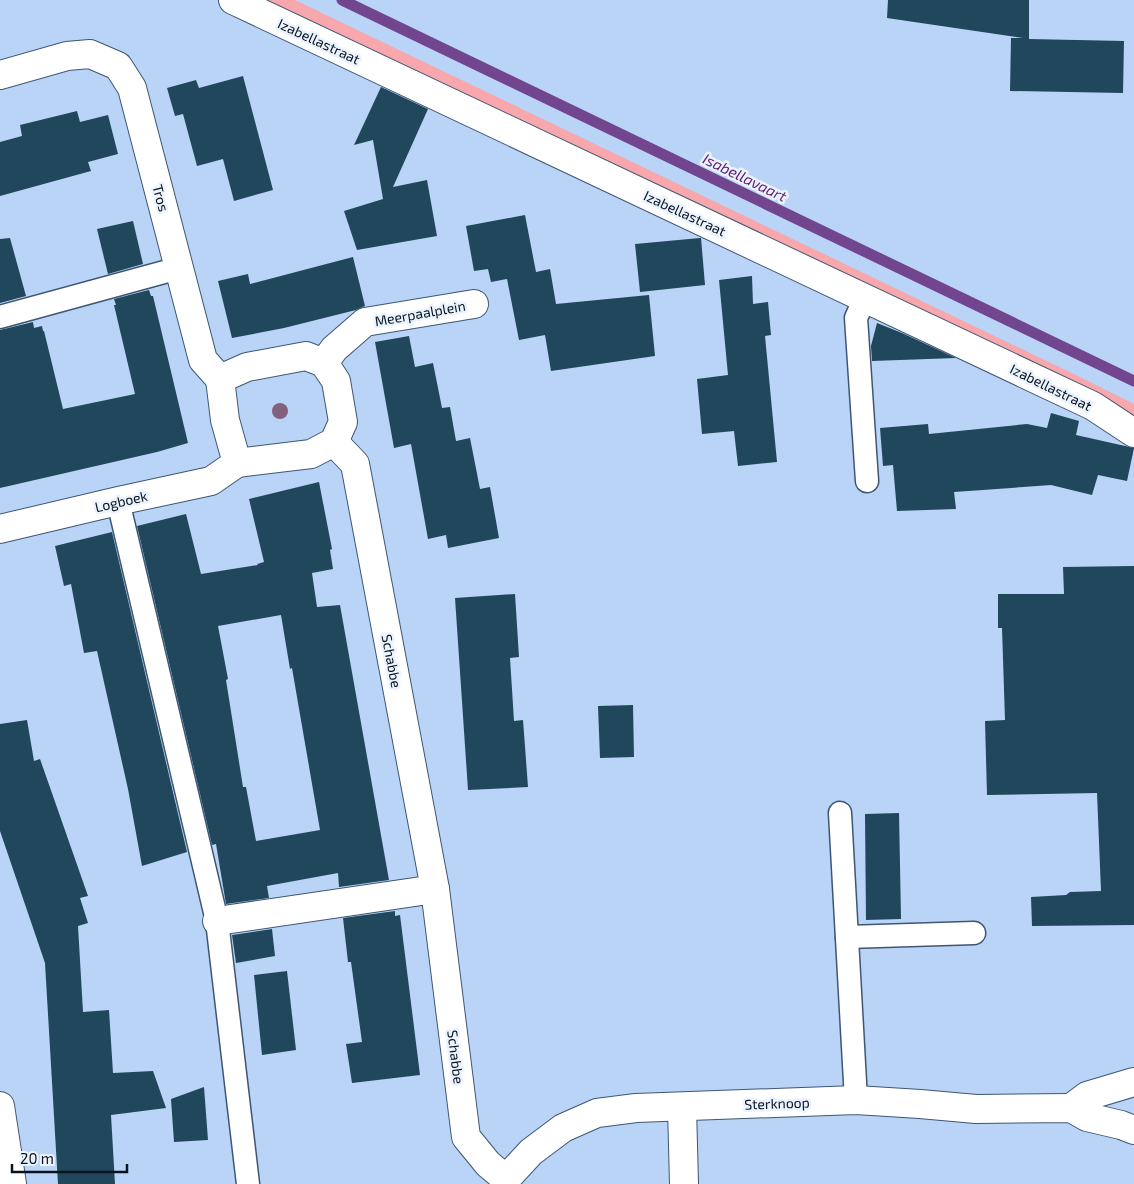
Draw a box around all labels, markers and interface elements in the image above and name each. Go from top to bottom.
street label: Izabellastraat [275,15,363,67]
water label: Isabellavaart [700,149,790,205]
street label: Tros [149,183,173,213]
street label: Izabellastraat [641,187,729,239]
street label: Meerpaalplein [373,297,467,329]
street label: Izabellastraat [1007,360,1095,414]
street label: Logboek [93,487,149,515]
street label: Schabbe [379,633,405,689]
street label: Schabbe [444,1029,468,1085]
street label: Sterknoop [744,1093,810,1113]
scale bar [12,1142,128,1174]
text: 20 m [20,1149,54,1167]

